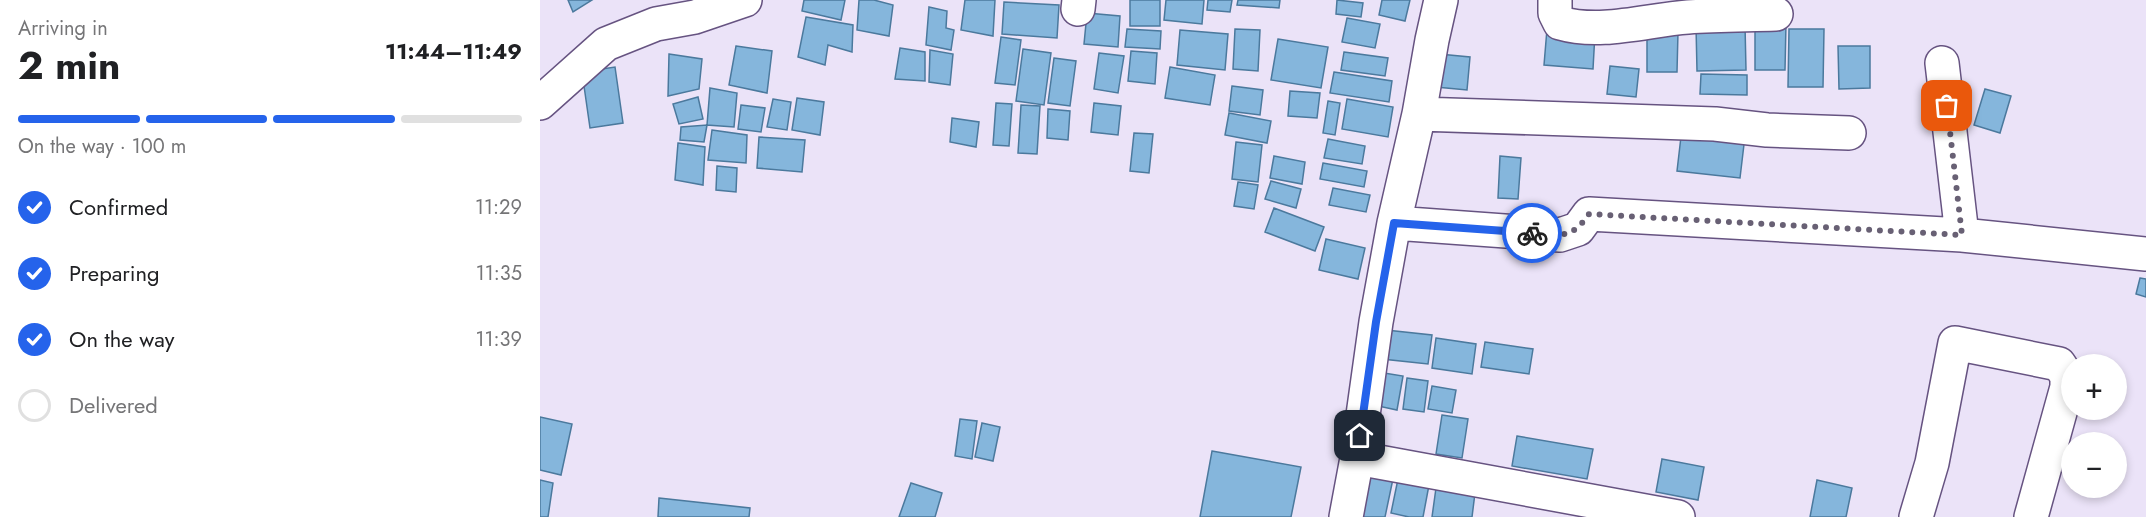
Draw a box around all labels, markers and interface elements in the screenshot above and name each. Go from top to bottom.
text: Arriving in [18,14,108,43]
text: 11:44–11:49 [385,35,522,67]
text: 2 min [18,37,120,94]
pin [1921,80,1972,131]
icon: bag [1930,89,1963,122]
text: On the way · 100 m [18,132,186,161]
icon: check [18,191,51,224]
text: Confirmed [69,191,168,223]
text: 11:29 [475,193,522,222]
courier [1502,203,1562,263]
icon: bike [1516,217,1549,250]
icon: check [18,257,51,290]
text: Preparing [69,257,160,289]
text: 11:35 [476,259,522,288]
icon: check [18,323,51,356]
text: On the way [69,323,174,355]
text: 11:39 [476,325,522,354]
map controls [2061,354,2127,498]
button: + [2061,354,2127,420]
text: Delivered [69,389,158,421]
pin [1334,410,1385,461]
icon: home [1343,419,1376,452]
button: − [2061,432,2127,498]

